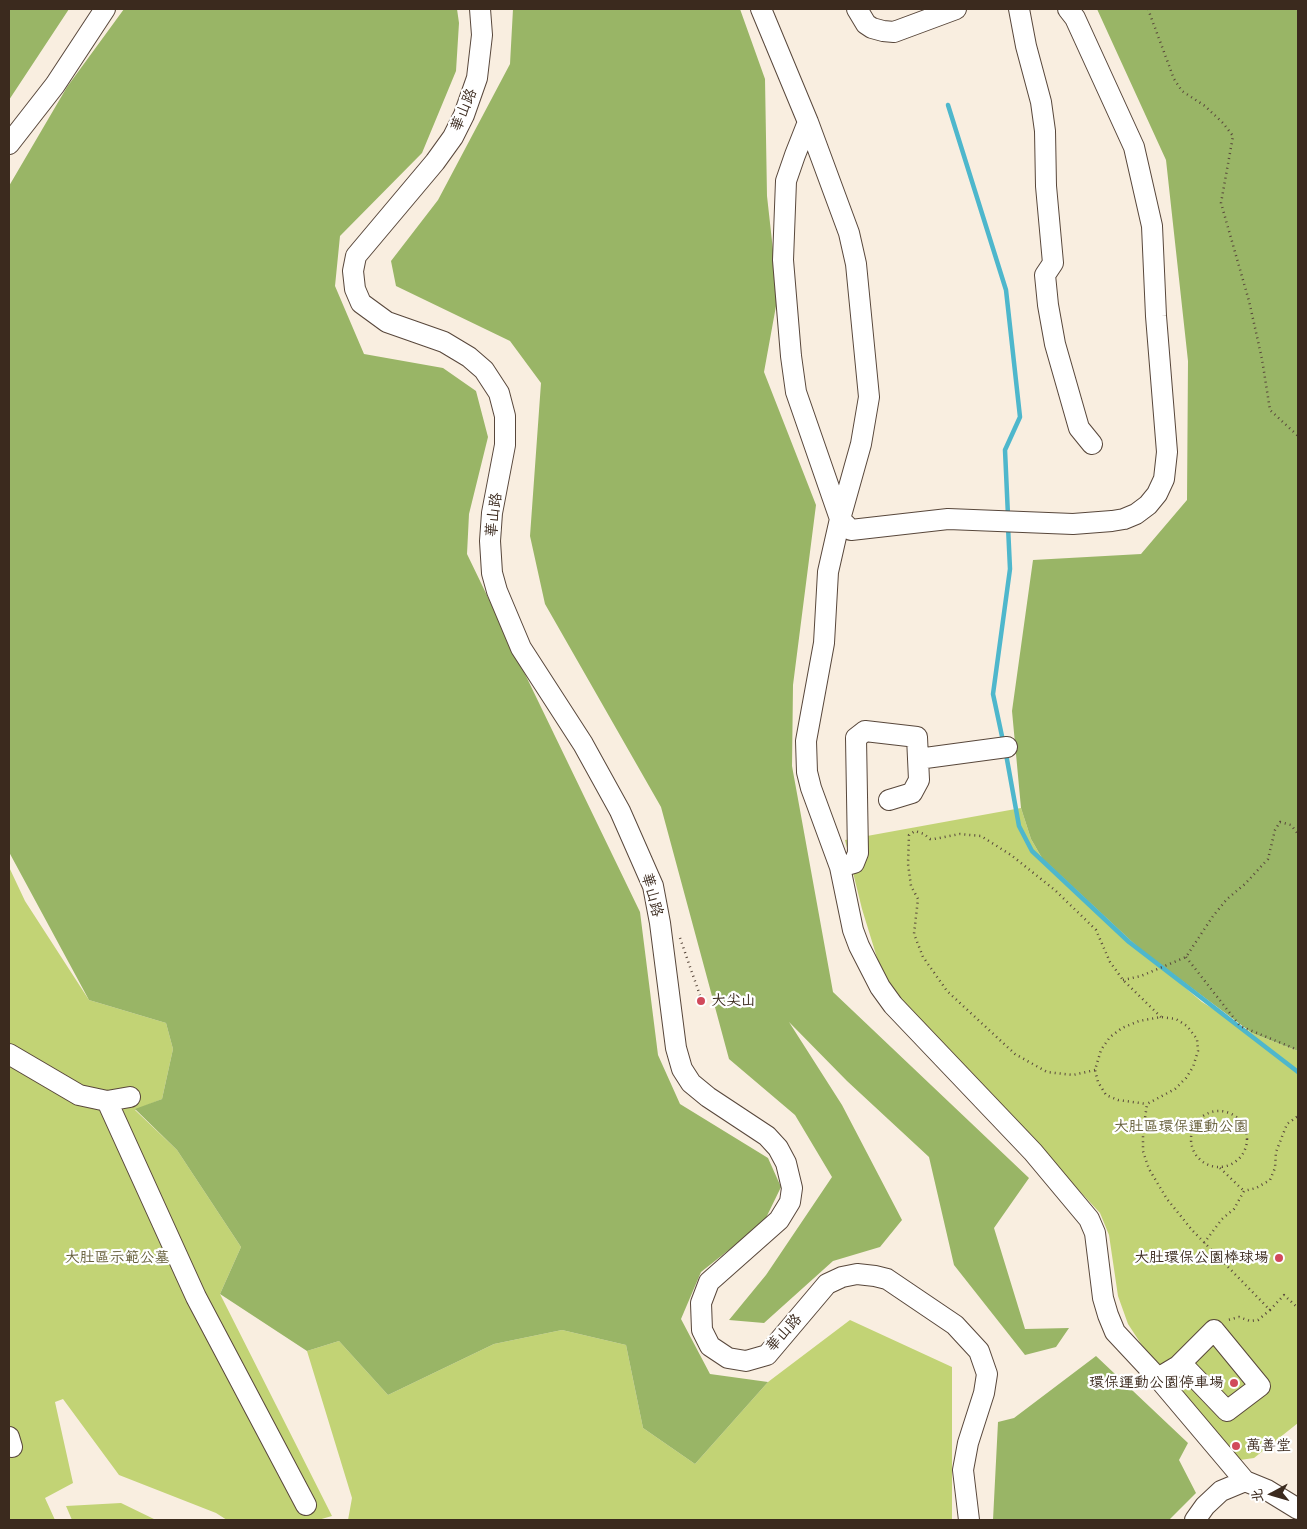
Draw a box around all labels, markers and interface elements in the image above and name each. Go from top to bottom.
street label: 華山路 [447,86,481,134]
street label: 華山路 [482,492,506,538]
street label: 華山路 [637,871,667,919]
place label: 大尖山 [711,992,756,1010]
marker: 大尖山 [695,995,707,1007]
park label: 大肚區環保運動公園 [1114,1118,1248,1136]
park label: 大肚區示範公墓 [65,1249,169,1267]
place label: 大肚環保公園棒球場 [1134,1249,1269,1267]
marker: 大肚環保公園棒球場 [1273,1252,1285,1264]
street label: 華山路 [762,1310,806,1356]
place label: 環保運動公園停車場 [1089,1374,1224,1392]
marker: 環保運動公園停車場 [1228,1377,1240,1389]
place label: 萬善堂 [1246,1437,1291,1455]
marker: 萬善堂 [1230,1440,1242,1452]
north arrow [1247,1469,1297,1519]
text: 北 [1247,1488,1267,1503]

